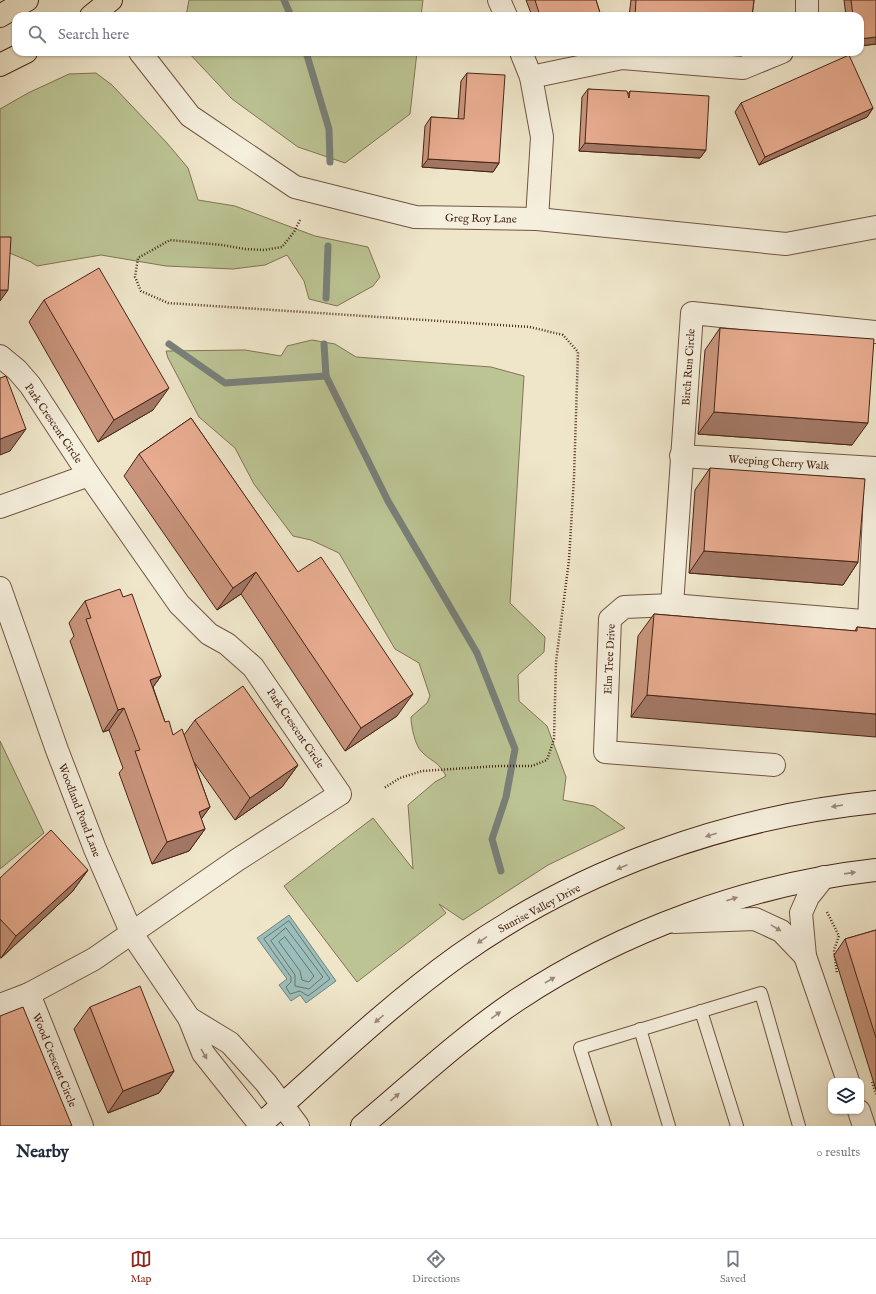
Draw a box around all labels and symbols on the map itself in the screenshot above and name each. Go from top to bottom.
street label: Greg Roy Lane [445,211,517,227]
street label: Birch Run Circle [679,328,699,406]
street label: Park Crescent Circle [21,381,85,466]
street label: Weeping Cherry Walk [728,452,830,474]
street label: Elm Tree Drive [601,623,619,695]
street label: Park Crescent Circle [263,686,327,771]
street label: Woodland Pond Lane [55,762,103,859]
one-way arrow [831,803,843,809]
one-way arrow [704,832,716,838]
one-way arrow [616,863,628,870]
one-way arrow [844,870,856,876]
street label: Sunrise Valley Drive [496,881,583,936]
one-way arrow [726,896,738,902]
one-way arrow [770,924,782,931]
one-way arrow [477,936,487,944]
one-way arrow [544,976,556,983]
street label: Wood Crescent Circle [29,1011,79,1109]
one-way arrow [491,1011,501,1019]
one-way arrow [374,1014,384,1023]
one-way arrow [201,1048,208,1060]
one-way arrow [390,1092,400,1102]

